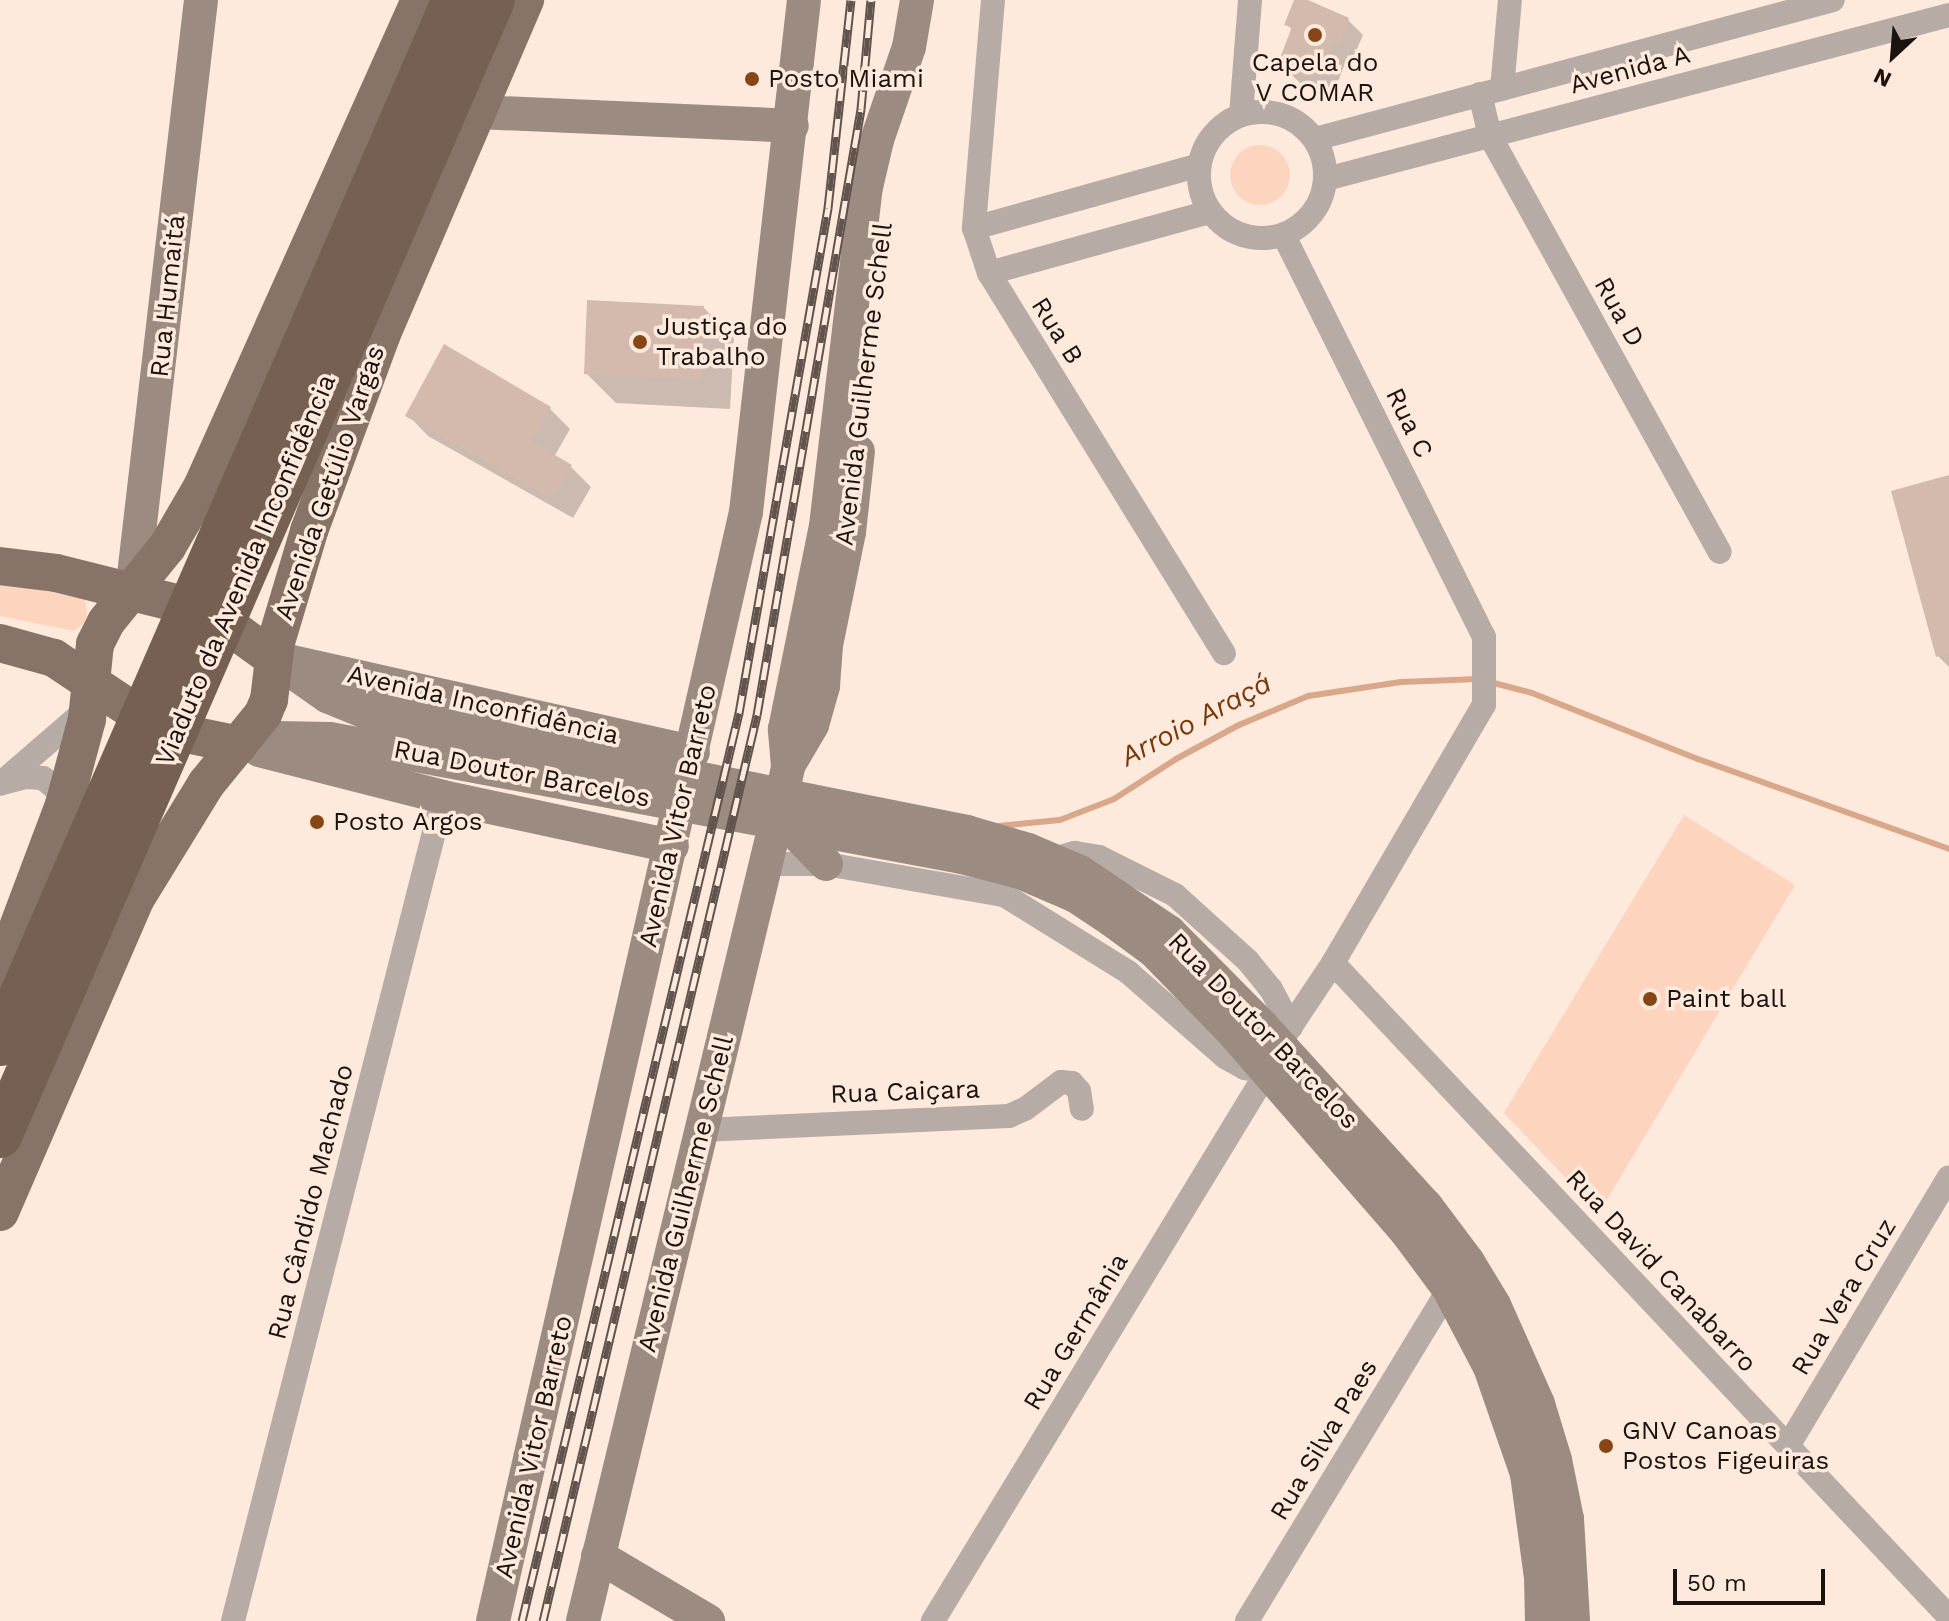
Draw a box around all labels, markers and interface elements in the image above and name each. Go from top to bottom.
north arrow [1853,16,1933,96]
marker: Capela do V COMAR [1306,26,1324,44]
street label: Avenida A [1566,39,1694,101]
place label: Capela do V COMAR [1251,47,1379,108]
place label: Posto Miami [768,63,924,95]
text: N [1869,63,1895,93]
marker: Posto Miami [743,70,761,88]
street label: Rua Humaitá [144,213,192,379]
street label: Avenida Guilherme Schell [829,220,899,548]
street label: Rua D [1587,271,1651,353]
street label: Rua B [1024,292,1090,370]
place label: Justiça do Trabalho [656,311,788,372]
marker: Justiça do Trabalho [631,333,649,351]
street label: Avenida Getúlio Vargas [268,341,392,625]
street label: Viaduto da Avenida Inconfidência [149,369,343,771]
street label: Rua C [1379,383,1439,463]
street label: Avenida Inconfidência [344,659,622,751]
water label: Arroio Araçá [1114,666,1278,774]
street label: Avenida Vitor Barreto [632,680,724,952]
street label: Rua Doutor Barcelos [391,734,653,814]
place label: Posto Argos [333,806,484,838]
marker: Posto Argos [308,813,326,831]
street label: Rua Doutor Barcelos [1161,926,1365,1136]
place label: Paint ball [1666,983,1786,1015]
marker: Paint ball [1641,990,1659,1008]
street label: Avenida Guilherme Schell [631,1032,741,1356]
street label: Rua Cândido Machado [262,1061,360,1343]
street label: Rua Caiçara [829,1074,981,1110]
street label: Rua David Canabarro [1559,1163,1763,1379]
street label: Rua Vera Cruz [1784,1212,1904,1382]
street label: Rua Germânia [1017,1248,1135,1416]
street label: Avenida Vitor Barreto [488,1311,580,1583]
street label: Rua Silva Paes [1263,1353,1385,1527]
place label: GNV Canoas Postos Figeuiras [1622,1415,1829,1476]
marker: GNV Canoas Postos Figeuiras [1597,1437,1615,1455]
scale bar [1677,1553,1829,1603]
text: 50 m [1687,1569,1747,1597]

